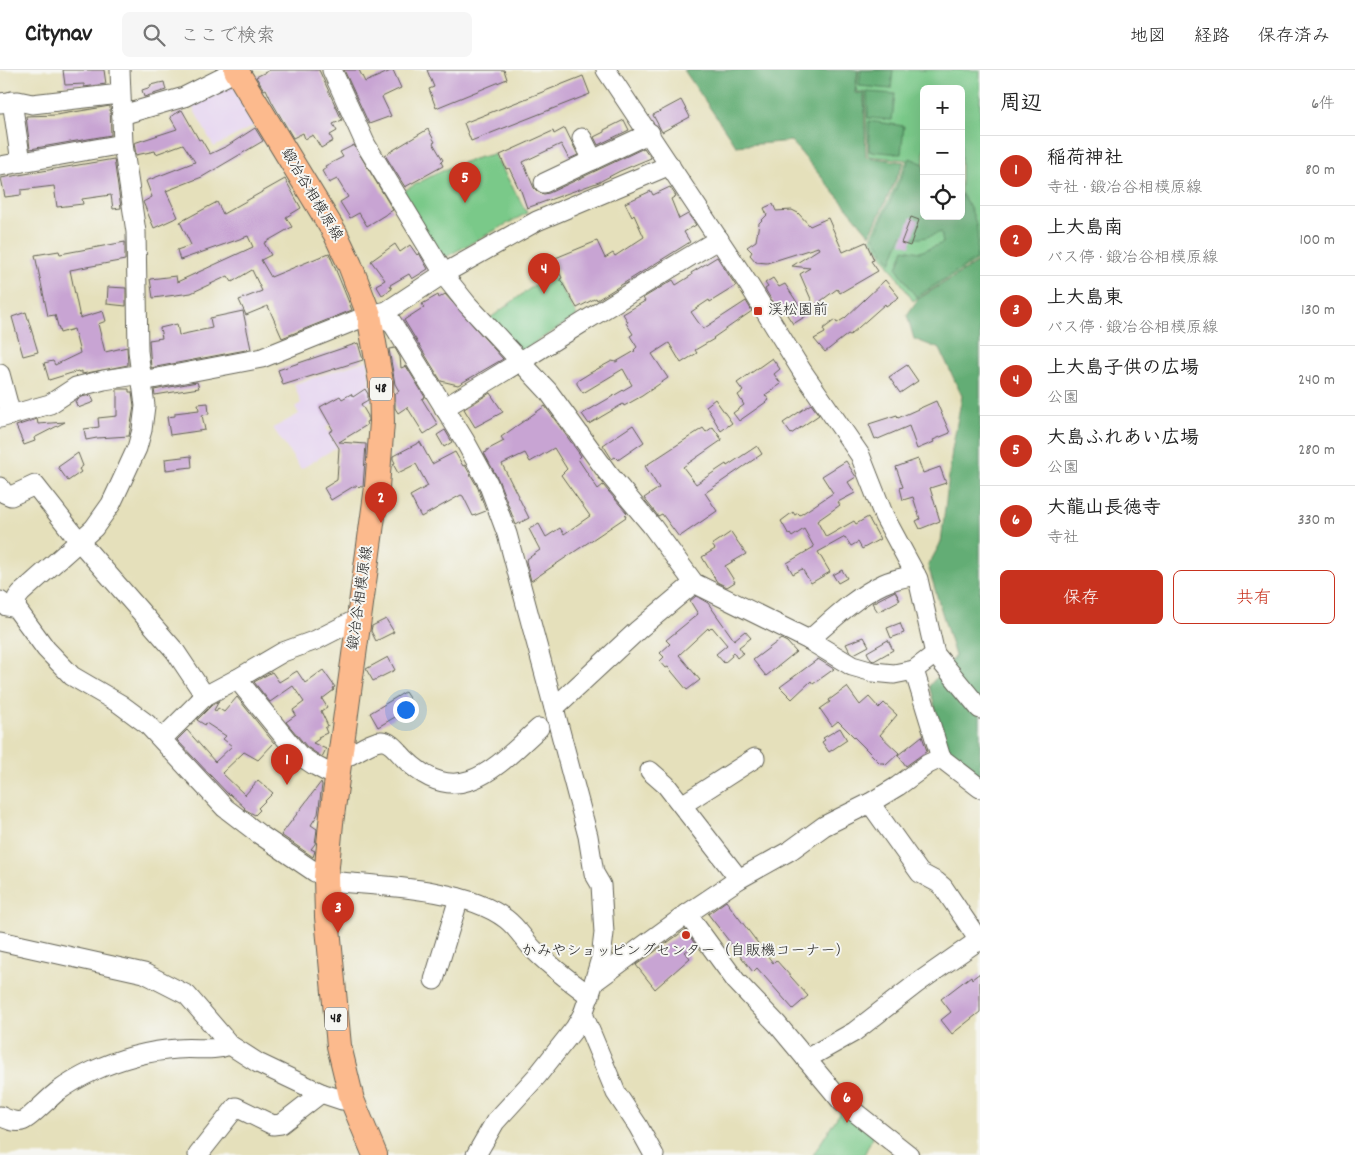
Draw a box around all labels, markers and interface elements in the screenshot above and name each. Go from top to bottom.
search box [122,12,472,57]
text: Citynav [25,18,92,52]
icon: search [140,21,168,49]
text: ここで検索 [180,24,275,51]
text: 地図 [1130,25,1166,50]
text: 経路 [1194,25,1230,50]
text: 保存済み [1258,25,1330,50]
map controls [920,85,965,220]
button: + [920,85,965,130]
text: 周辺 [1000,90,1042,120]
text: 6件 [1311,93,1335,116]
button: − [920,130,965,175]
street label: 鍛冶谷相模原線 [275,144,347,246]
text: 稲荷神社 [1047,146,1123,173]
text: 1 [1014,159,1018,182]
text: 80 m [1305,159,1335,182]
pin: 5 [449,162,481,203]
button: locate [920,175,965,220]
text: 寺社 · 鍛冶谷相模原線 [1047,177,1202,200]
text: 上大島南 [1047,216,1123,243]
text: 2 [1013,229,1020,252]
text: 100 m [1299,229,1335,252]
text: バス停 · 鍛冶谷相模原線 [1047,247,1218,270]
pin: 4 [528,253,560,294]
text: 上大島東 [1047,286,1123,313]
text: 3 [1012,299,1020,322]
text: 130 m [1301,299,1335,322]
place label: 渓松園前 [768,300,828,322]
marker: 渓松園前 [752,305,764,317]
text: バス停 · 鍛冶谷相模原線 [1047,317,1218,340]
text: 上大島子供の広場 [1047,356,1199,383]
text: 4 [1013,369,1019,392]
text: 240 m [1298,369,1335,392]
road number: 48 [370,378,392,400]
text: 公園 [1047,387,1079,410]
text: 大島ふれあい広場 [1047,426,1199,453]
text: 5 [1012,439,1020,462]
text: 280 m [1298,439,1335,462]
text: 公園 [1047,457,1079,480]
pin: 2 [365,482,397,523]
text: 大龍山長徳寺 [1047,496,1161,523]
text: 6 [1012,509,1020,532]
text: 330 m [1297,509,1335,532]
text: 寺社 [1047,527,1079,550]
street label: 鍛冶谷相模原線 [343,544,379,652]
button: 保存 [1000,570,1163,624]
button: 共有 [1173,570,1335,624]
your location [393,697,419,723]
pin: 1 [271,744,303,785]
pin: 3 [322,892,354,933]
marker: かみやショッピングセンター（自販機コーナー） [680,929,692,941]
place label: かみやショッピングセンター（自販機コーナー） [522,941,850,963]
road number: 48 [325,1008,347,1031]
pin: 6 [831,1082,863,1123]

